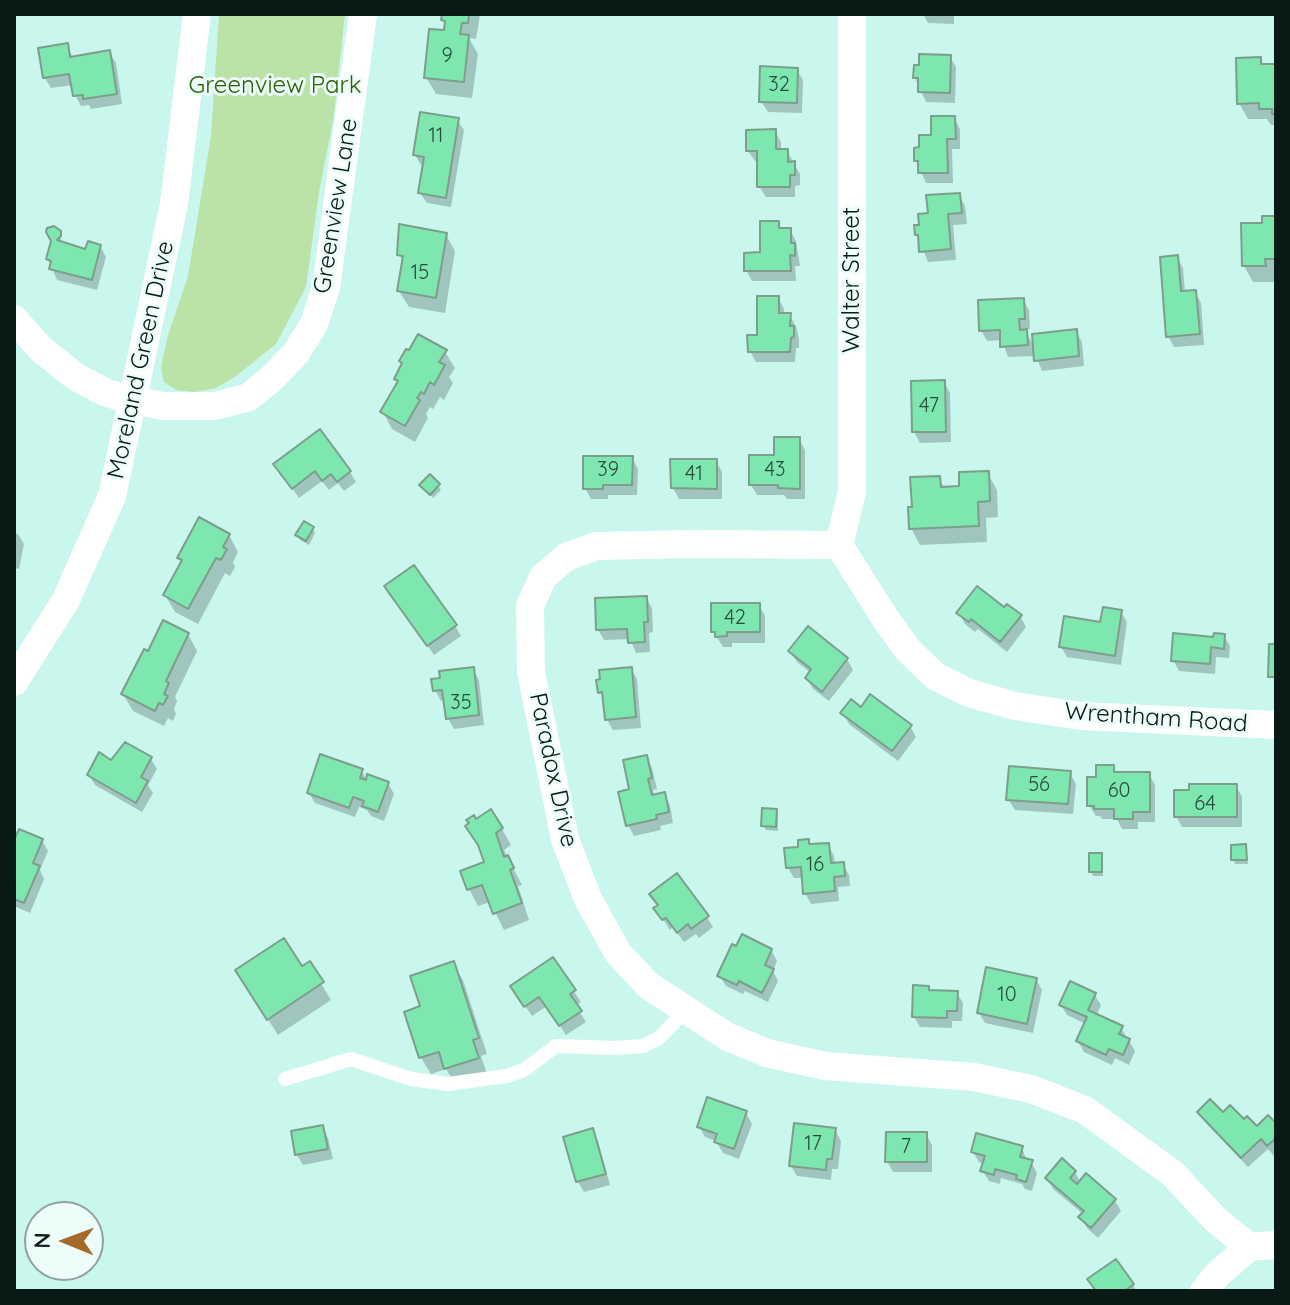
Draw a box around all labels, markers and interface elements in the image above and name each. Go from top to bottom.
house number: 9 [441,44,453,68]
park label: Greenview Park [188,72,362,100]
house number: 32 [768,73,790,97]
street label: Greenview Lane [308,116,364,296]
house number: 11 [429,124,443,148]
street label: Walter Street [838,207,866,353]
street label: Moreland Green Drive [102,238,180,482]
house number: 15 [411,261,429,285]
house number: 47 [919,394,939,418]
house number: 39 [597,458,619,482]
house number: 43 [764,458,786,482]
house number: 41 [685,462,703,486]
house number: 42 [724,606,746,630]
street label: Paradox Drive [523,690,583,850]
house number: 35 [450,691,472,715]
street label: Wrentham Road [1063,697,1249,739]
house number: 56 [1028,773,1050,797]
house number: 60 [1108,779,1130,803]
house number: 64 [1194,792,1216,816]
house number: 16 [806,853,824,877]
house number: 10 [997,983,1017,1007]
house number: 17 [804,1132,822,1156]
house number: 7 [901,1135,911,1159]
north arrow [24,1201,104,1281]
text: N [28,1232,56,1249]

